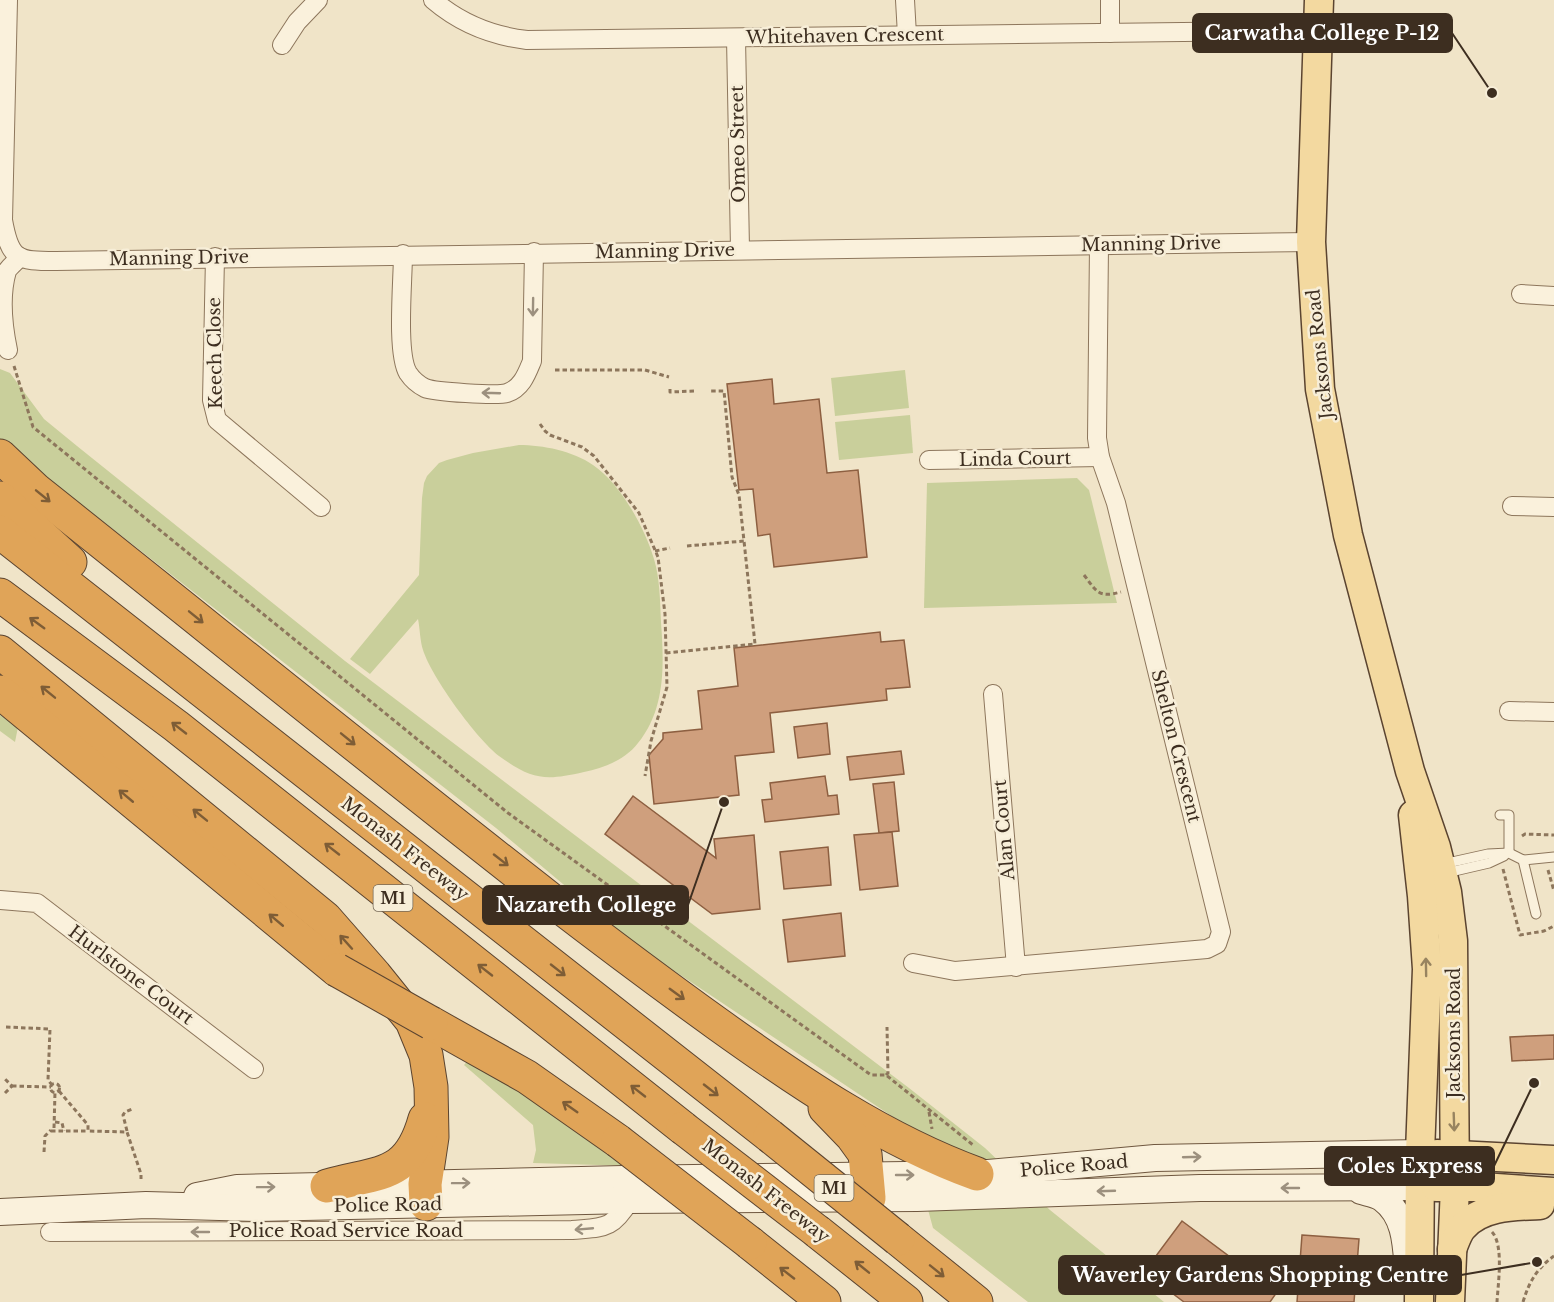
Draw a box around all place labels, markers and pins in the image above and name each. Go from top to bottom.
callout: Carwatha College P-12 [1193,14,1452,52]
callout: Nazareth College [483,886,688,924]
callout: Coles Express [1325,1147,1494,1185]
callout: Waverley Gardens Shopping Centre [1059,1256,1461,1294]

